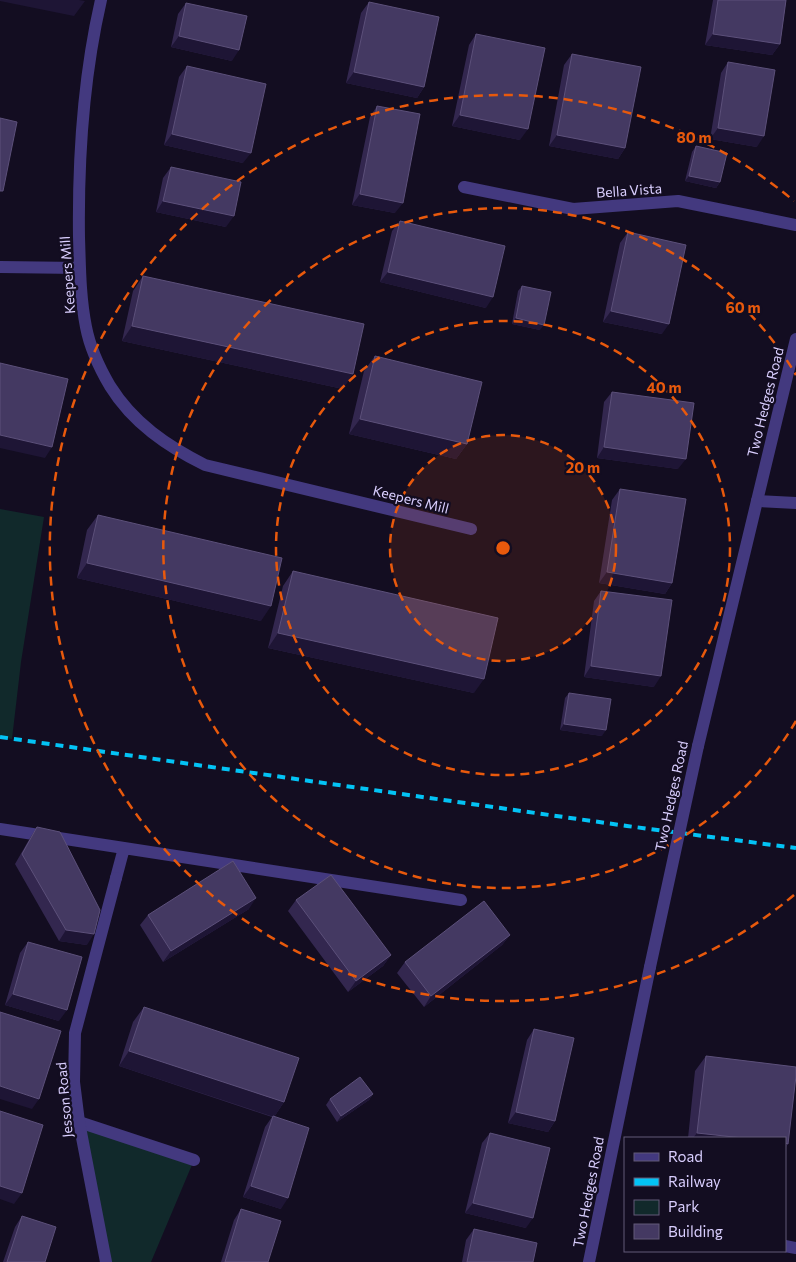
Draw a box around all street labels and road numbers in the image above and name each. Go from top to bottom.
street label: Bella Vista [595,179,663,201]
street label: Keepers Mill [56,236,78,314]
street label: Two Hedges Road [743,345,787,459]
street label: Keepers Mill [371,481,451,517]
street label: Two Hedges Road [651,739,691,853]
street label: Jesson Road [52,1061,76,1139]
street label: Two Hedges Road [569,1135,607,1249]

